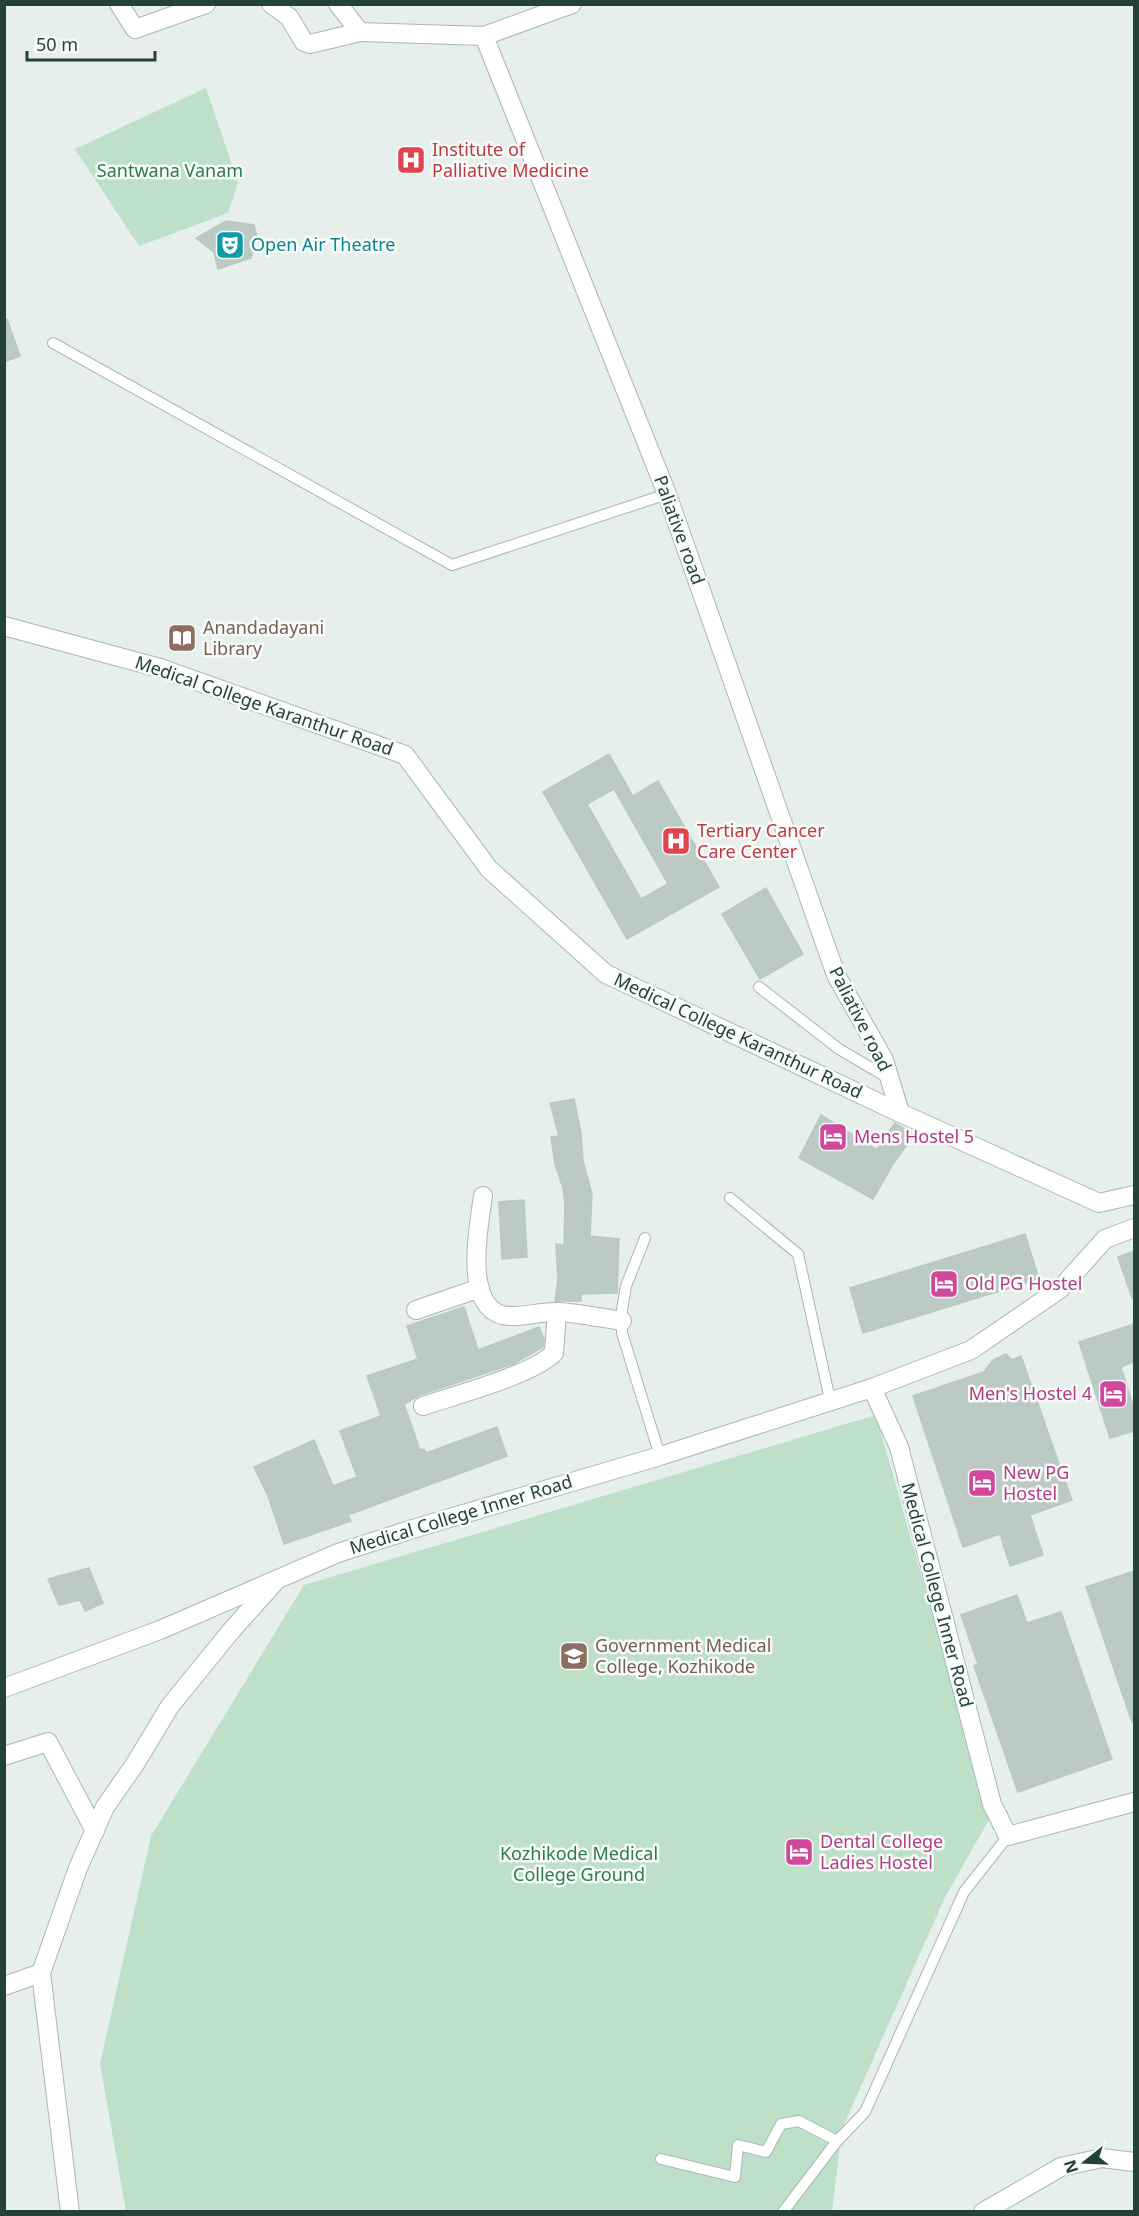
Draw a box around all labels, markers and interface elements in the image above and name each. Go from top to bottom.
scale bar [27,24,154,62]
text: 50 m [36,32,78,56]
place label: Institute of Palliative Medicine [432,137,589,182]
hospital icon: Institute of Palliative Medicine [395,144,427,176]
park label: Santwana Vanam [97,158,243,182]
theatre icon: Open Air Theatre [214,229,246,261]
place label: Open Air Theatre [251,232,395,256]
street label: Paliative road [649,472,711,588]
place label: Anandadayani Library [203,615,324,660]
library icon: Anandadayani Library [166,622,198,654]
street label: Medical College Karanthur Road [132,650,397,761]
place label: Tertiary Cancer Care Center [697,818,825,863]
hospital icon: Tertiary Cancer Care Center [660,825,692,857]
street label: Paliative road [824,962,898,1075]
street label: Medical College Karanthur Road [610,967,867,1103]
hotel icon: Mens Hostel 5 [817,1121,849,1153]
place label: Mens Hostel 5 [854,1124,974,1148]
hotel icon: Old PG Hostel [928,1268,960,1300]
place label: Old PG Hostel [965,1271,1082,1295]
hotel icon: Men's Hostel 4 [1097,1378,1129,1410]
place label: Men's Hostel 4 [969,1381,1092,1405]
place label: New PG Hostel [1003,1460,1069,1505]
hotel icon: New PG Hostel [966,1467,998,1499]
street label: Medical College Inner Road [346,1469,575,1559]
street label: Medical College Inner Road [896,1480,980,1710]
place label: Government Medical College, Kozhikode [595,1633,771,1678]
school or university icon: Government Medical College, Kozhikode [558,1640,590,1672]
place label: Dental College Ladies Hostel [820,1829,943,1874]
hotel icon: Dental College Ladies Hostel [783,1836,815,1868]
park label: Kozhikode Medical College Ground [500,1841,658,1886]
north arrow [1055,2132,1115,2192]
text: N [1058,2157,1083,2176]

